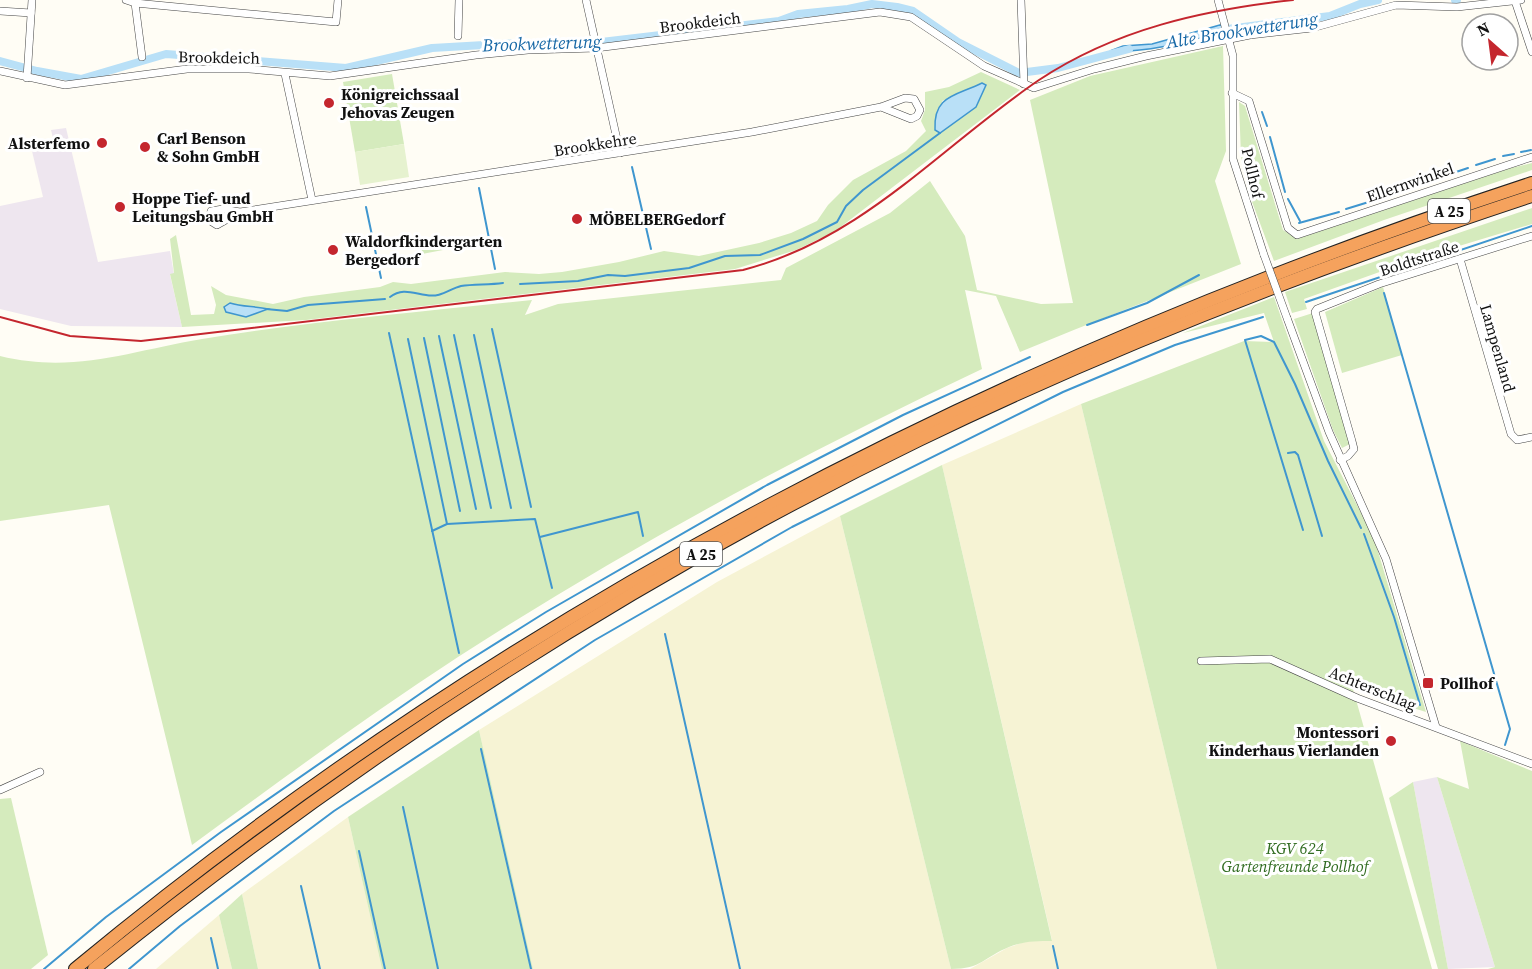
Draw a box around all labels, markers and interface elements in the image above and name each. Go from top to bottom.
water label: Alte Brookwetterung [1163,5,1321,54]
street label: Brookdeich [658,6,742,38]
north arrow [1460,12,1520,72]
text: N [1473,16,1494,41]
water label: Brookwetterung [481,28,603,58]
street label: Brookdeich [178,45,260,69]
place label: Königreichssaal Jehovas Zeugen [340,83,459,123]
marker: Königreichssaal Jehovas Zeugen [322,96,336,110]
place label: Carl Benson & Sohn GmbH [157,127,260,167]
street label: Brookkehre [552,127,638,161]
place label: Alsterfemo [8,132,90,154]
marker: Alsterfemo [95,136,109,150]
marker: Carl Benson & Sohn GmbH [138,140,152,154]
street label: Pollhof [1237,146,1270,202]
street label: Ellernwinkel [1363,157,1457,207]
place label: Hoppe Tief- und Leitungsbau GmbH [132,187,274,227]
road number: A 25 [1428,199,1470,223]
marker: Hoppe Tief- und Leitungsbau GmbH [113,200,127,214]
place label: MÖBELBERGedorf [589,208,726,230]
marker: MÖBELBERGedorf [570,212,584,226]
place label: Waldorfkindergarten Bergedorf [345,230,503,270]
street label: Boldtstraße [1376,235,1462,281]
marker: Waldorfkindergarten Bergedorf [326,243,340,257]
street label: Lampenland [1475,302,1521,394]
road number: A 25 [680,542,722,566]
street label: Achterschlag [1326,660,1420,716]
place label: Pollhof [1440,672,1496,694]
marker: Pollhof [1421,676,1435,690]
place label: Montessori Kinderhaus Vierlanden [1208,721,1379,761]
marker: Montessori Kinderhaus Vierlanden [1384,734,1398,748]
park label: KGV 624 Gartenfreunde Pollhof [1222,837,1372,877]

